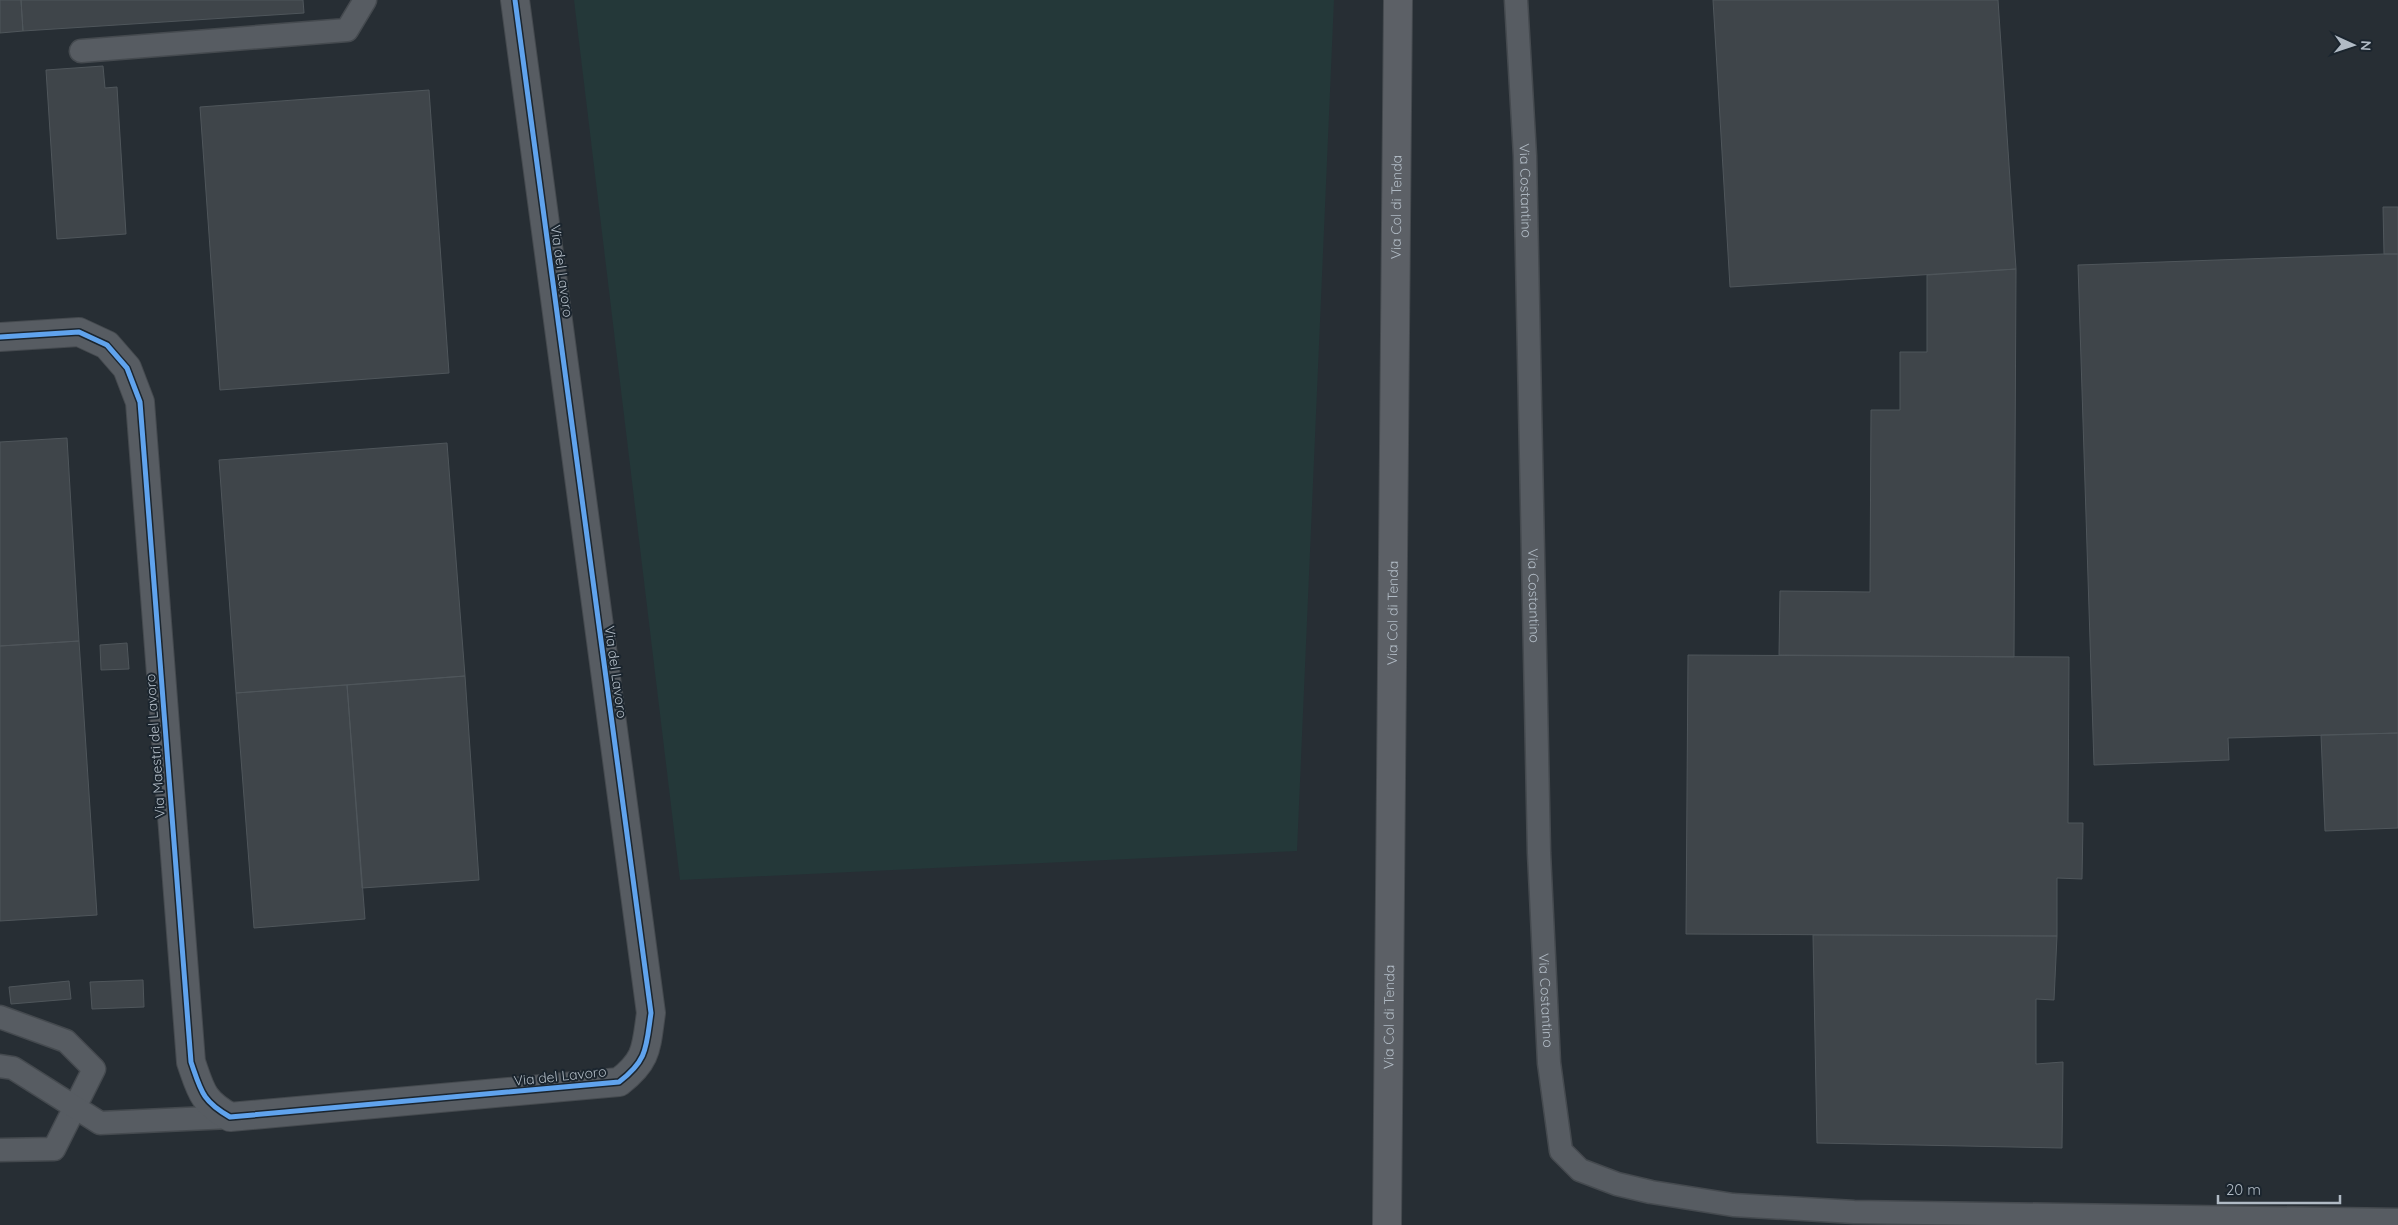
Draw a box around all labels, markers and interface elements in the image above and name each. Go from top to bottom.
north arrow [2328,20,2378,70]
text: N [2357,40,2375,51]
street label: Via Costantino [1515,143,1536,238]
street label: Via Col di Tenda [1387,155,1406,259]
street label: Via del Lavoro [547,224,577,318]
street label: Via Costantino [1524,548,1544,643]
street label: Via Col di Tenda [1383,561,1402,665]
street label: Via del Lavoro [601,625,631,719]
street label: Via Maestri del Lavoro [141,673,169,819]
street label: Via Costantino [1535,953,1557,1048]
street label: Via Col di Tenda [1379,965,1398,1069]
street label: Via del Lavoro [513,1062,607,1090]
scale bar [2218,1172,2340,1204]
text: 20 m [2226,1180,2261,1199]

